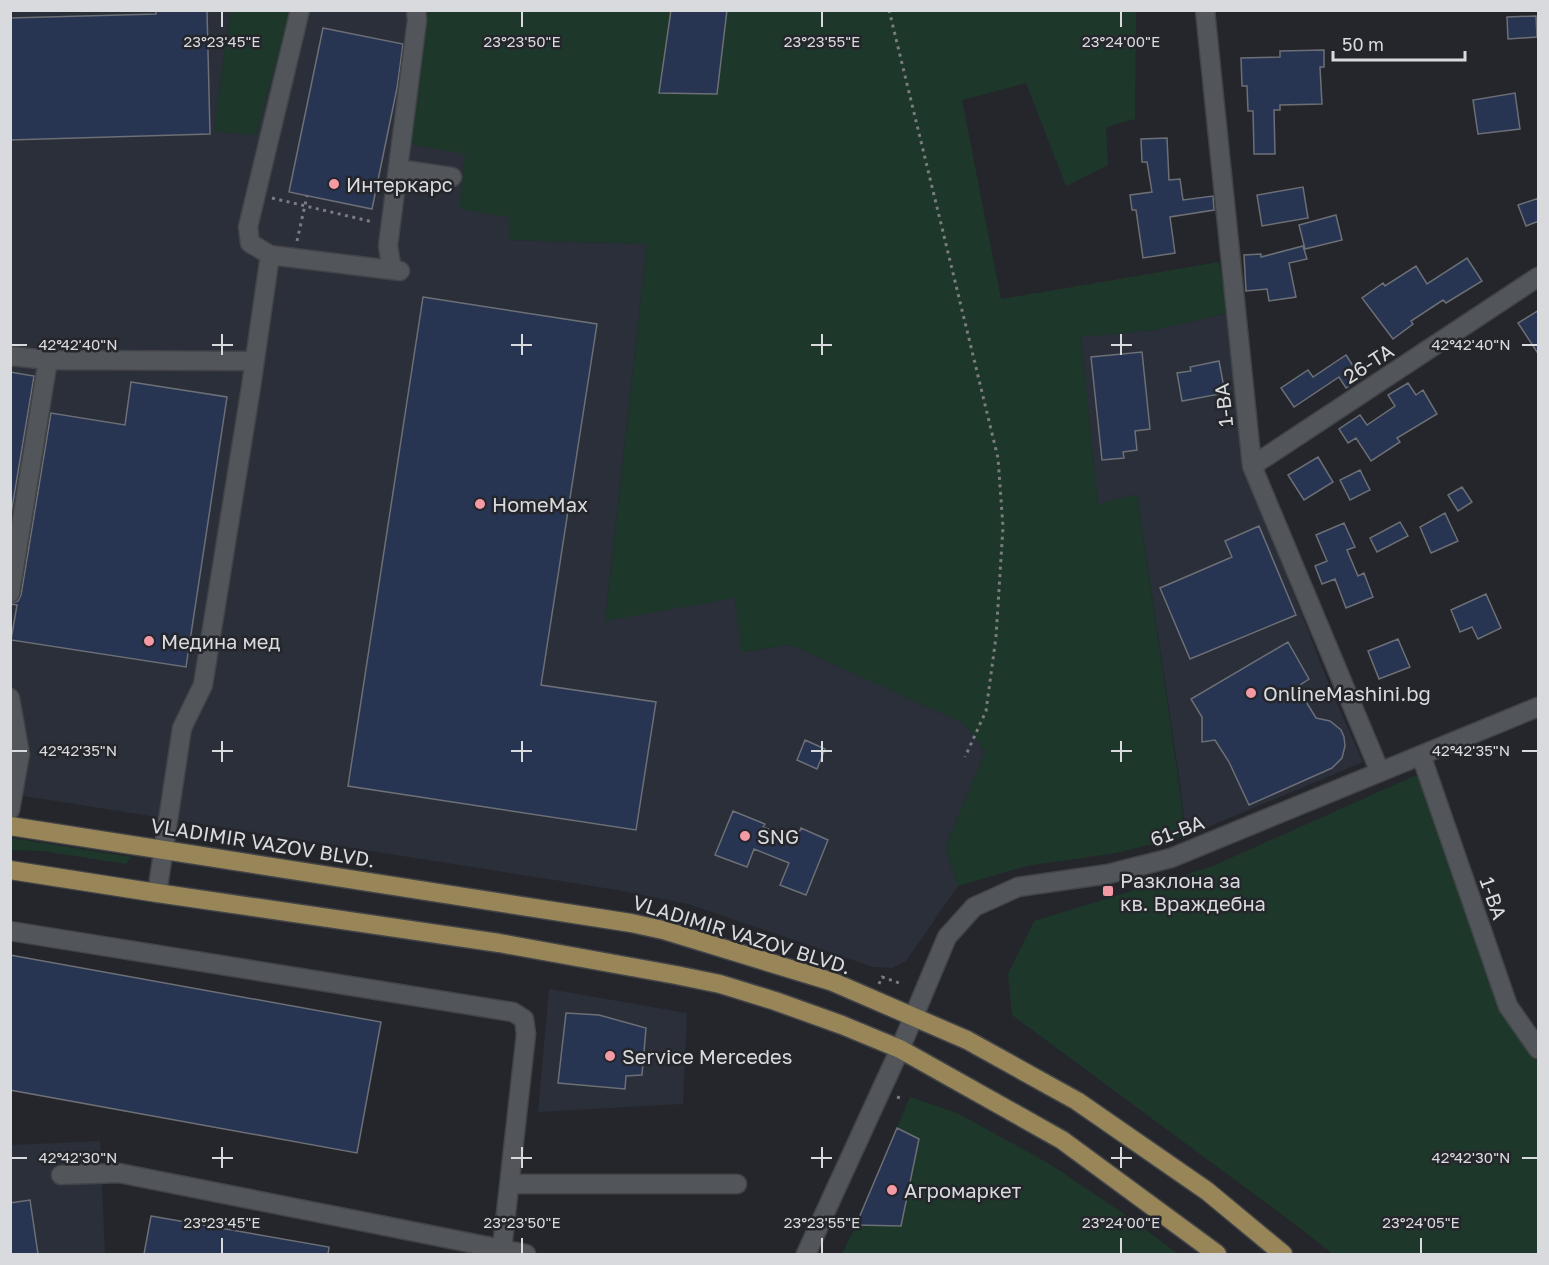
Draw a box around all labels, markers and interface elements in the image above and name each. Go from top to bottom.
scale bar [1333,24,1465,62]
text: 23°23'45"E [184,32,260,50]
text: 23°23'50"E [483,32,561,50]
text: 23°23'55"E [784,32,860,50]
text: 23°24'00"E [1082,32,1160,50]
text: 50 m [1342,33,1384,55]
place label: Интеркарс [346,172,453,196]
marker: Интеркарс [327,177,341,191]
text: 42°42'40"N [38,335,118,353]
text: 42°42'40"N [1431,335,1511,353]
street label: 26-ТА [1338,338,1398,388]
street label: 1-ВА [1209,382,1237,428]
place label: HomeMax [492,492,588,516]
marker: HomeMax [473,497,487,511]
place label: Медина мед [161,629,280,653]
marker: Медина мед [142,634,156,648]
place label: ОnlineMashini.bg [1263,681,1431,705]
marker: ОnlineMashini.bg [1244,686,1258,700]
text: 42°42'35"N [39,741,117,759]
text: 42°42'35"N [1432,741,1510,759]
street label: 61-ВА [1147,809,1207,851]
street label: VLADIMIR VAZOV BLVD. [149,812,377,872]
place label: SNG [757,824,799,848]
marker: SNG [738,829,752,843]
place label: Разклона за кв. Враждебна [1120,868,1266,915]
street label: 1-ВА [1476,873,1512,923]
marker: Разклона за кв. Враждебна [1101,884,1115,898]
street label: VLADIMIR VAZOV BLVD. [630,889,854,979]
place label: Service Mercedes [622,1044,792,1068]
marker: Service Mercedes [603,1049,617,1063]
text: 42°42'30"N [39,1148,117,1166]
text: 42°42'30"N [1432,1148,1510,1166]
place label: Агромаркет [904,1178,1021,1202]
marker: Агромаркет [885,1183,899,1197]
text: 23°23'45"E [184,1213,260,1231]
text: 23°23'50"E [483,1213,561,1231]
text: 23°23'55"E [784,1213,860,1231]
text: 23°24'00"E [1082,1213,1160,1231]
text: 23°24'05"E [1382,1213,1460,1231]

